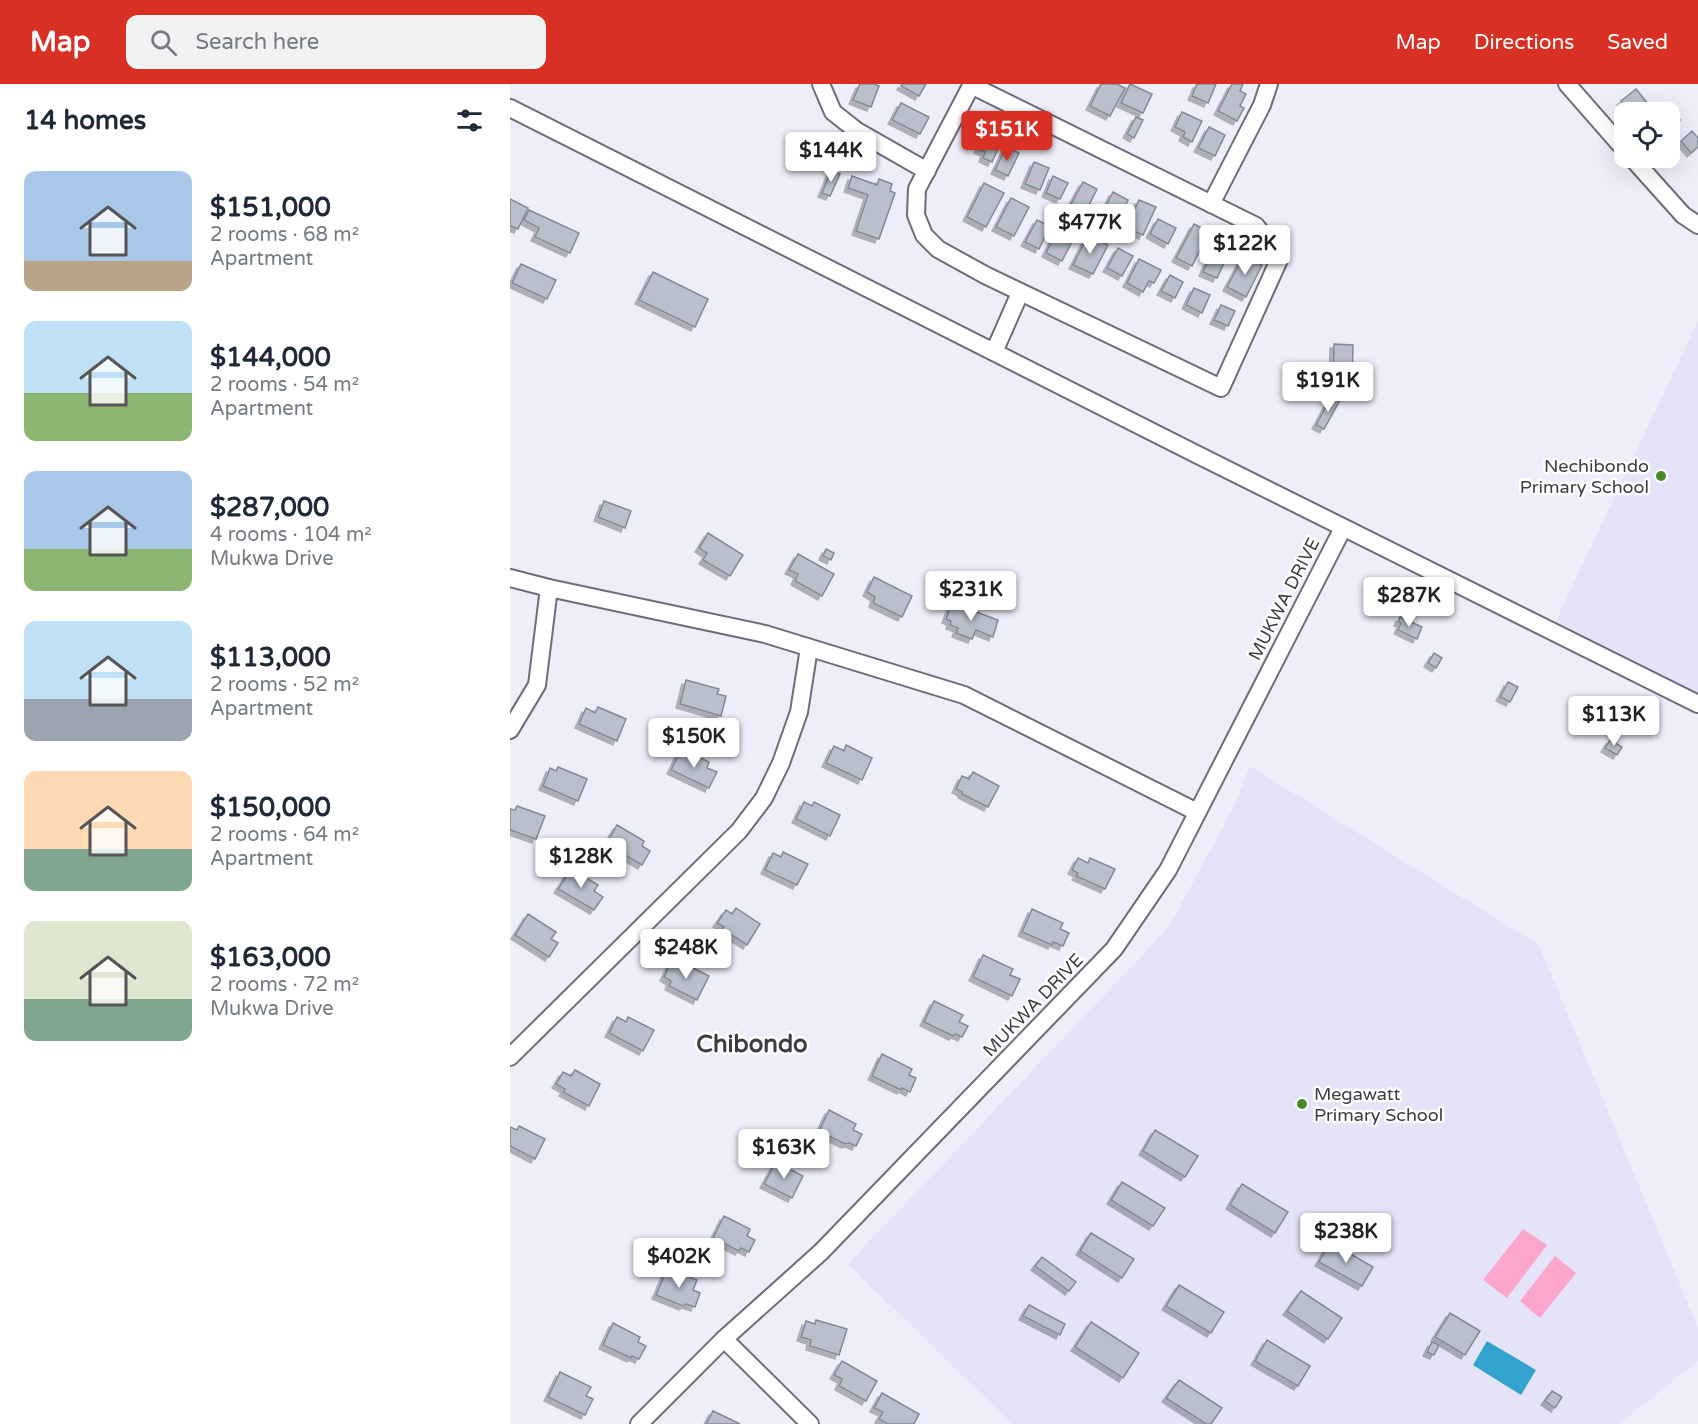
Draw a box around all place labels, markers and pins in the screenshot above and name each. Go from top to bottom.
pin: $151K [965,111,1049,162]
pin: $144K [789,132,873,183]
pin: $477K [1048,204,1132,255]
pin: $122K [1203,225,1287,276]
pin: $191K [1286,362,1370,413]
place label: Nechibondo Primary School [1520,455,1649,498]
marker: Nechibondo Primary School [1654,469,1668,483]
pin: $231K [929,571,1013,622]
pin: $287K [1367,577,1451,628]
pin: $113K [1572,696,1656,747]
pin: $150K [652,718,736,769]
pin: $128K [539,838,623,889]
pin: $248K [644,929,728,980]
place label: Megawatt Primary School [1314,1083,1443,1126]
marker: Megawatt Primary School [1295,1097,1309,1111]
pin: $163K [742,1129,826,1180]
pin: $238K [1304,1213,1388,1264]
pin: $402K [637,1238,721,1289]

